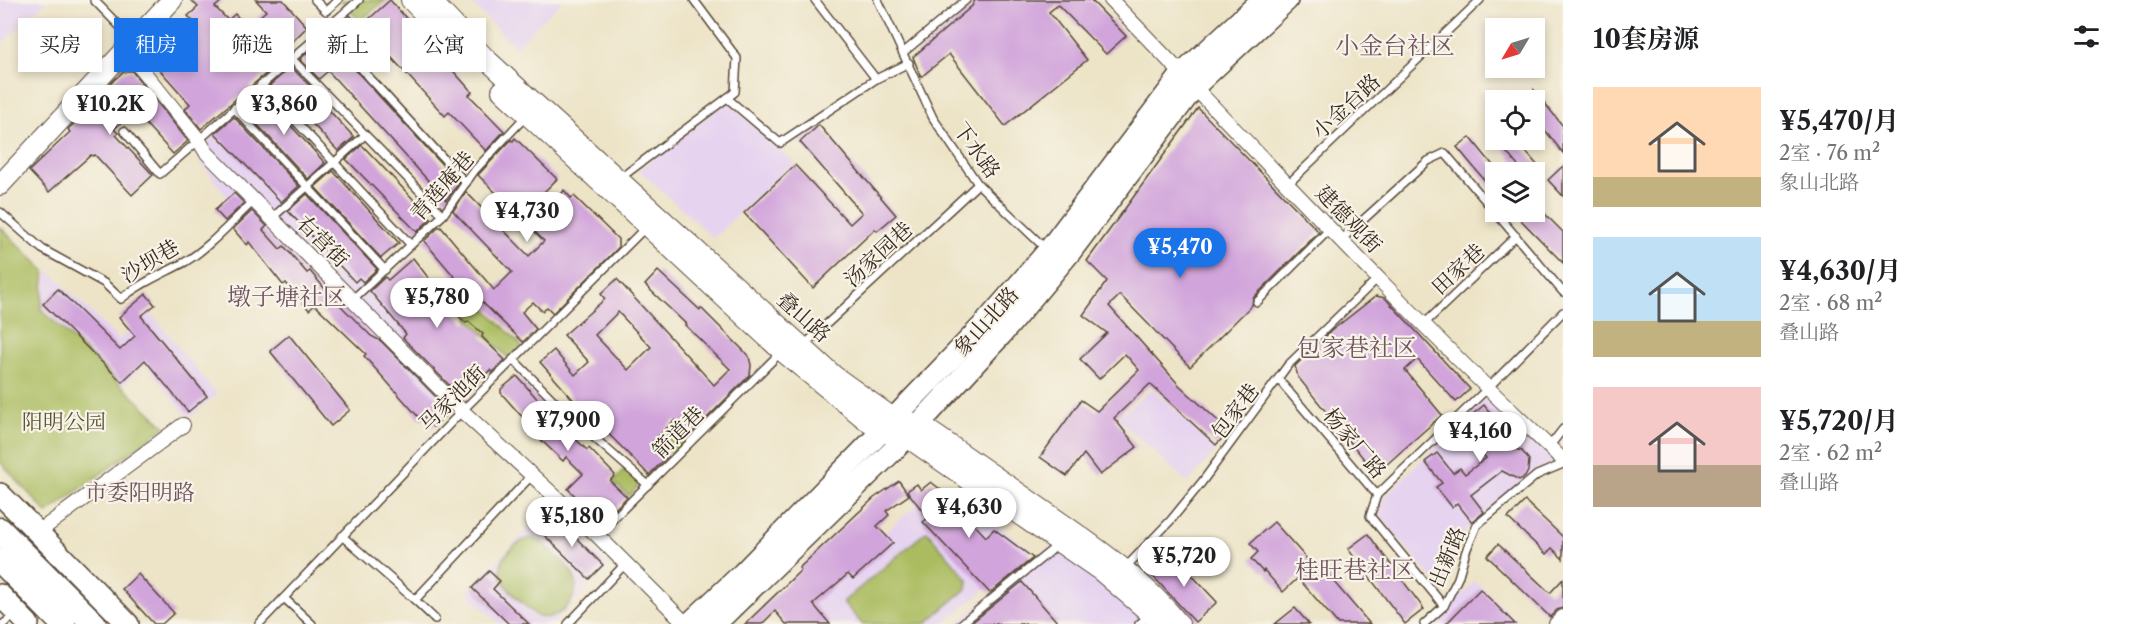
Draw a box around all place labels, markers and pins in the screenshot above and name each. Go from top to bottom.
pin: ¥10.2K [61,85,159,136]
pin: ¥3,860 [235,85,333,136]
pin: ¥4,730 [478,192,576,243]
pin: ¥5,470 [1131,228,1229,279]
pin: ¥5,780 [388,278,486,329]
pin: ¥7,900 [519,401,617,452]
pin: ¥4,160 [1431,412,1529,463]
pin: ¥4,630 [920,488,1018,539]
pin: ¥5,180 [523,497,621,548]
pin: ¥5,720 [1135,537,1233,588]

